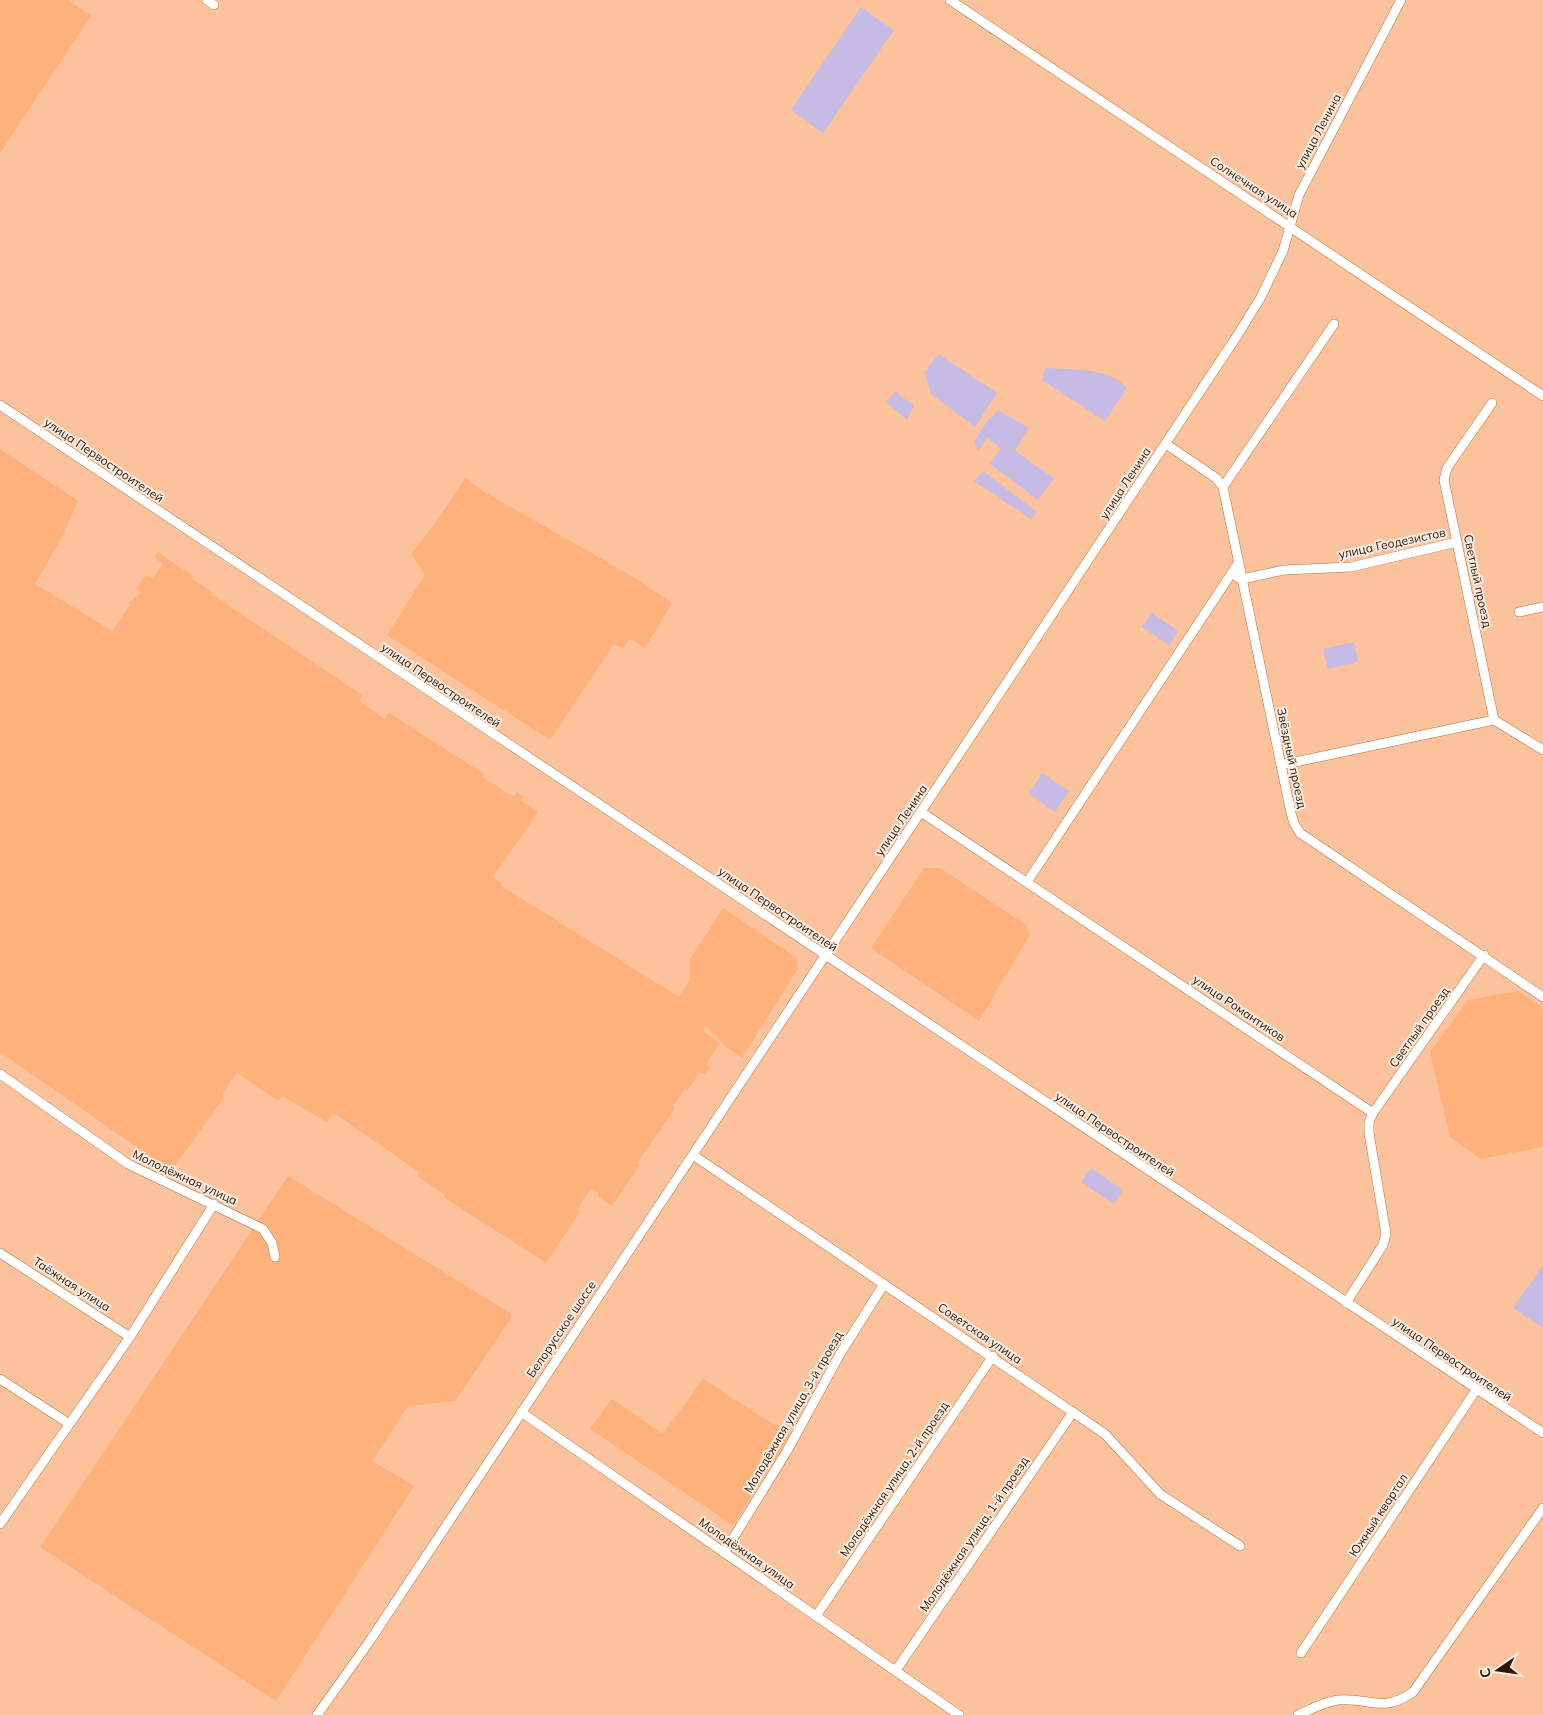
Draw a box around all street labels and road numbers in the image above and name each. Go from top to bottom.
street label: улица Ленина [1292,91,1344,171]
street label: Солнечная улица [1207,153,1301,221]
street label: улица Первостроителей [41,414,167,506]
street label: улица Ленина [1096,444,1154,522]
street label: улица Геодезистов [1337,524,1447,562]
street label: Светлый проезд [1461,533,1495,629]
street label: улица Первостроителей [378,639,504,731]
street label: Звёздный проезд [1274,706,1310,810]
street label: улица Ленина [872,782,930,858]
street label: улица Первостроителей [715,863,841,955]
street label: улица Романтиков [1190,972,1288,1045]
street label: Светлый проезд [1386,984,1452,1070]
street label: улица Первостроителей [1052,1088,1178,1180]
street label: Молодёжная улица [130,1146,240,1208]
street label: Таёжная улица [31,1253,113,1315]
street label: Белорусское шоссе [523,1278,599,1380]
street label: Советская улица [935,1299,1025,1367]
street label: улица Первостроителей [1389,1313,1515,1405]
street label: Молодёжная улица, 3-й проезд [740,1329,846,1495]
street label: Молодёжная улица, 2-й проезд [836,1399,952,1559]
street label: Молодёжная улица, 1-й проезд [916,1454,1032,1614]
street label: Южный квартал [1346,1471,1410,1559]
street label: Молодёжная улица [696,1514,798,1592]

